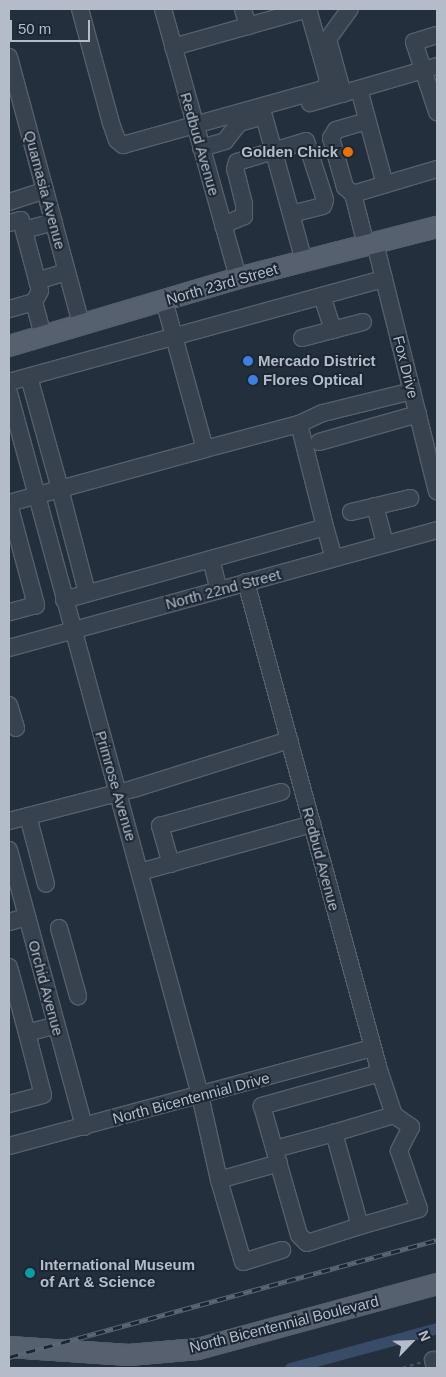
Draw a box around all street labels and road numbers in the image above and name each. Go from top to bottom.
street label: Redbud Avenue [177,90,223,198]
street label: Quamasia Avenue [20,128,70,252]
street label: North 23rd Street [164,259,280,309]
street label: Fox Drive [390,334,422,400]
street label: North 22nd Street [163,565,283,613]
street label: Primrose Avenue [92,728,140,844]
street label: Redbud Avenue [298,805,344,913]
street label: Orchid Avenue [25,938,67,1038]
street label: North Bicentennial Drive [111,1068,271,1128]
street label: North Bicentennial Boulevard [188,1292,380,1356]

